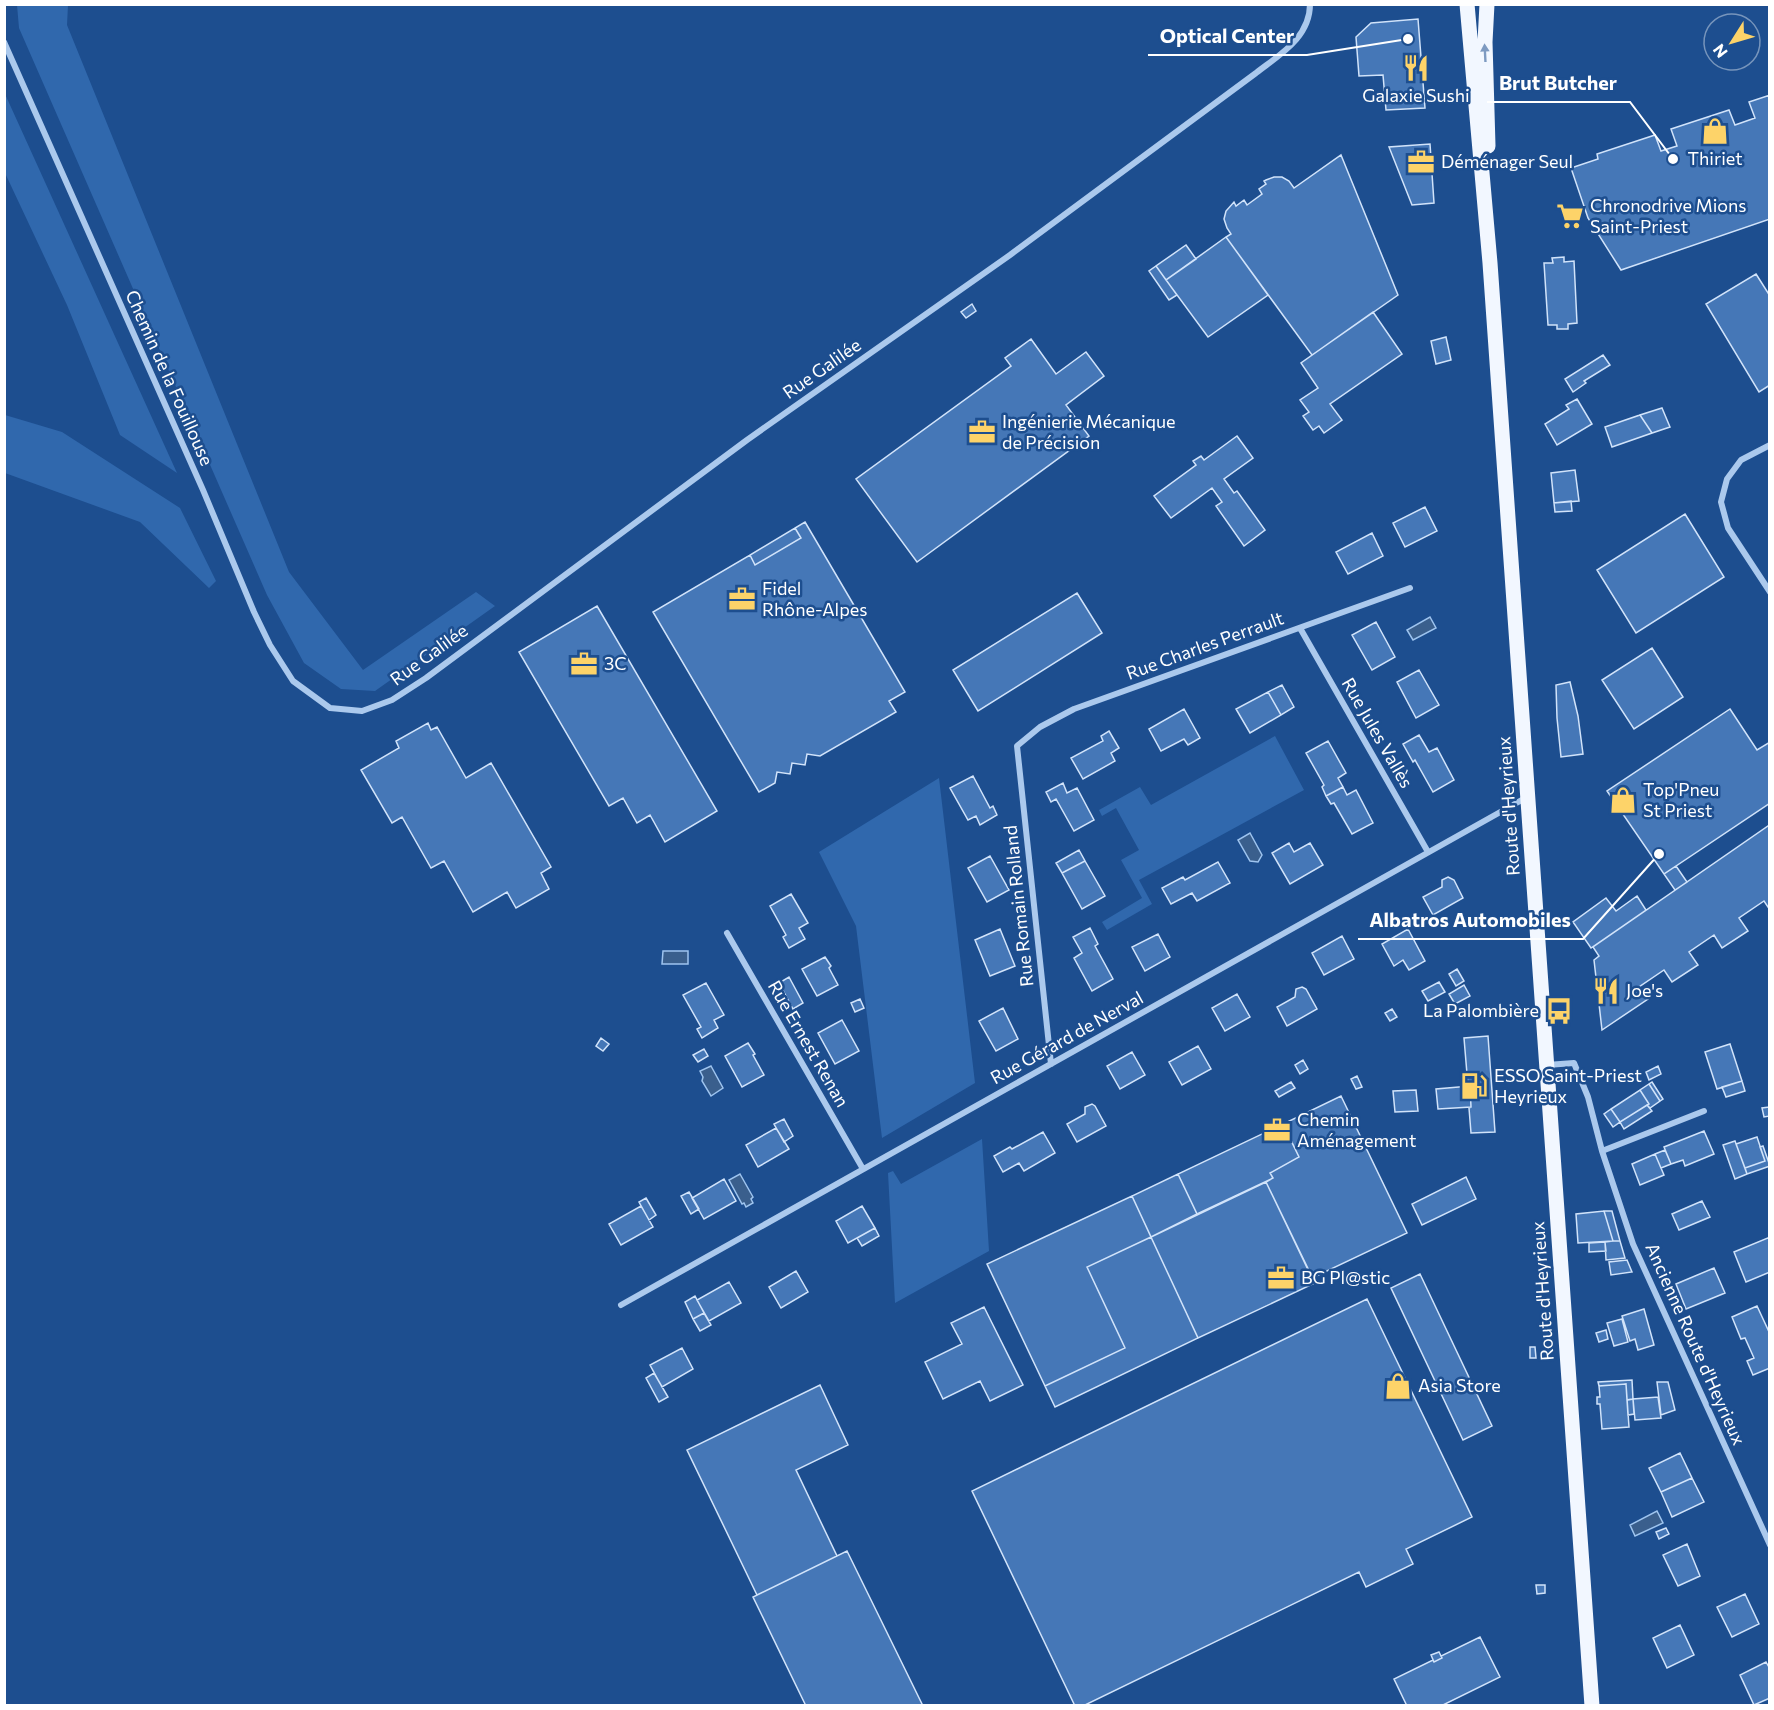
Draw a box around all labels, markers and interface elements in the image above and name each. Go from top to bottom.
north arrow [1702,12,1762,72]
callout: Optical Center [1148,17,1307,55]
text: Optical Center [1160,23,1294,47]
text: N [1708,41,1731,62]
one-way arrow [1481,43,1490,62]
restaurant icon: Galaxie Sushi [1401,53,1431,83]
callout: Brut Butcher [1487,64,1630,102]
text: Brut Butcher [1499,70,1617,94]
place label: Galaxie Sushi [1362,84,1470,106]
shop icon: Thiriet [1700,116,1730,146]
office icon: Déménager Seul [1406,147,1436,177]
place label: Thiriet [1687,147,1743,169]
place label: Déménager Seul [1441,150,1573,172]
place label: Chronodrive Mions Saint-Priest [1590,194,1747,237]
supermarket icon: Chronodrive Mions Saint-Priest [1555,201,1585,231]
street label: Chemin de la Fouillouse [121,286,219,469]
street label: Rue Galilée [778,333,865,403]
place label: Ingénierie Mécanique de Précision [1002,410,1176,453]
office icon: Ingénierie Mécanique de Précision [967,417,997,447]
place label: Fidel Rhône-Alpes [762,577,868,620]
office icon: Fidel Rhône-Alpes [727,584,757,614]
street label: Rue Charles Perrault [1123,606,1286,684]
street label: Rue Galilée [385,619,471,690]
office icon: 3C [569,649,599,679]
place label: 3C [604,652,627,674]
street label: Rue Jules Vallès [1337,673,1418,792]
street label: Route d'Heyrieux [1492,735,1524,876]
place label: Top'Pneu St Priest [1643,778,1719,821]
shop icon: Top'Pneu St Priest [1608,785,1638,815]
street label: Rue Romain Rolland [999,824,1037,988]
callout: Albatros Automobiles [1358,901,1583,939]
text: Albatros Automobiles [1369,907,1571,931]
street label: Rue Ernest Renan [764,976,854,1111]
restaurant icon: Joe's [1591,976,1621,1006]
place label: Joe's [1626,979,1663,1001]
street label: Rue Gérard de Nerval [986,986,1147,1088]
bus stop icon: La Palombière [1544,996,1574,1026]
place label: La Palombière [1423,999,1539,1021]
place label: ESSO Saint-Priest Heyrieux [1494,1064,1642,1107]
fuel station icon: ESSO Saint-Priest Heyrieux [1459,1071,1489,1101]
place label: Chemin Aménagement [1297,1108,1416,1151]
office icon: Chemin Aménagement [1262,1115,1292,1145]
street label: Route d'Heyrieux [1526,1220,1558,1361]
street label: Ancienne Route d'Heyrieux [1641,1239,1751,1448]
office icon: BG Pl@stic [1266,1263,1296,1293]
place label: BG Pl@stic [1301,1266,1390,1288]
shop icon: Asia Store [1383,1371,1413,1401]
place label: Asia Store [1418,1374,1501,1396]

